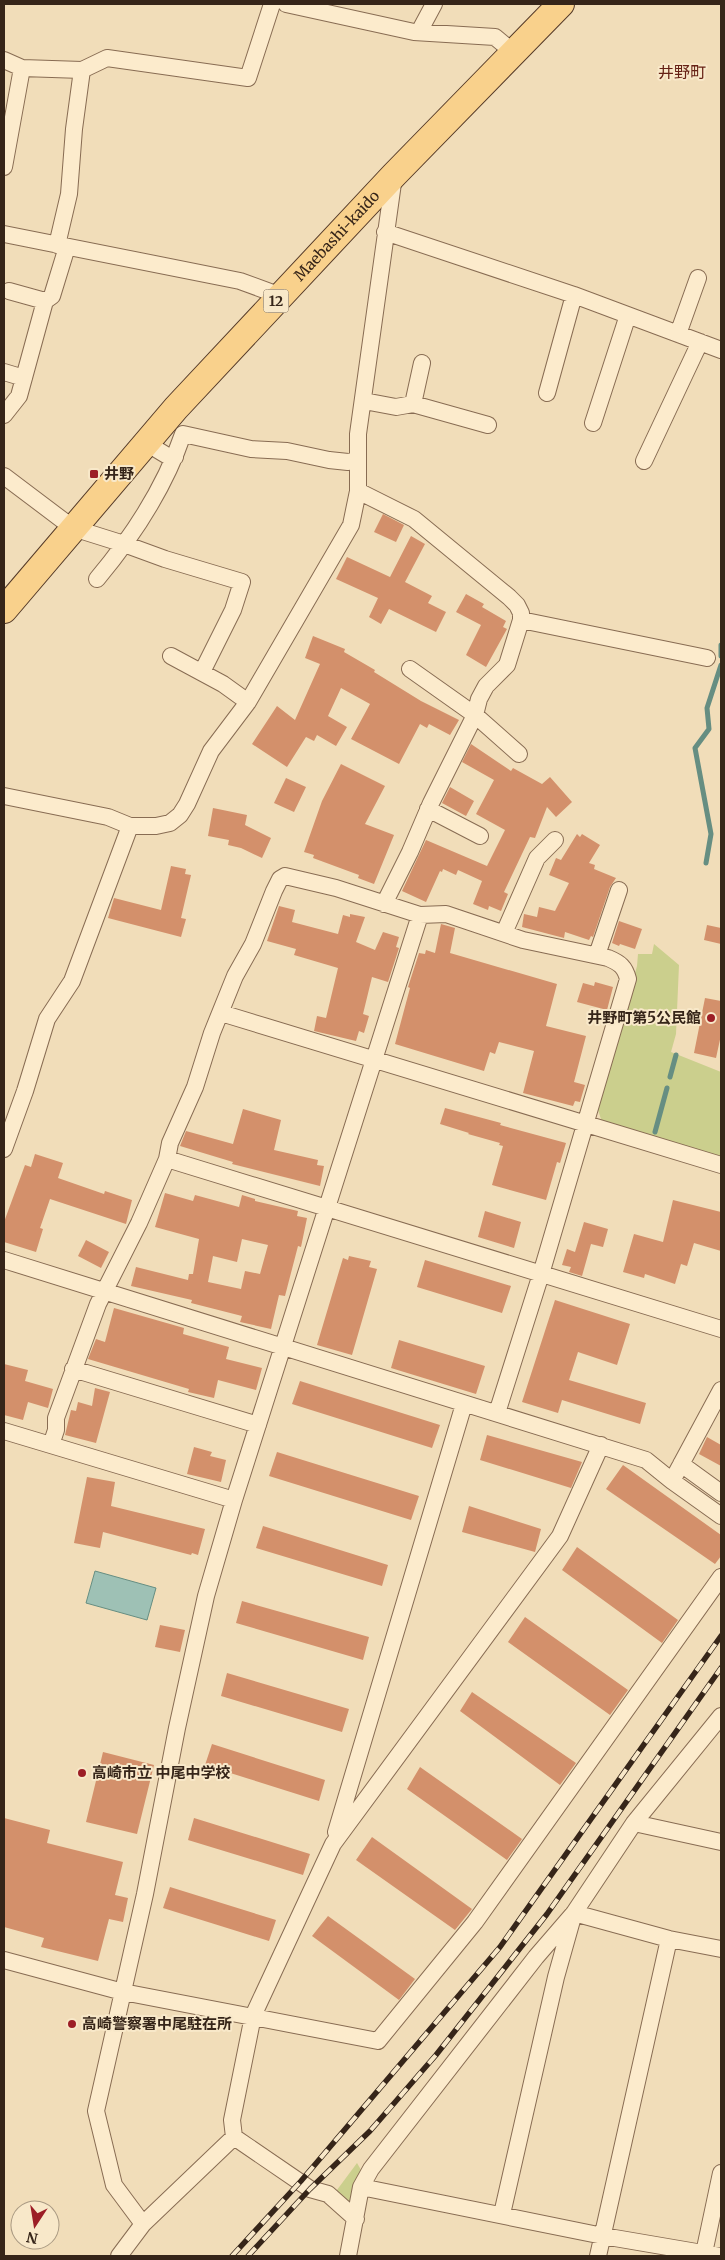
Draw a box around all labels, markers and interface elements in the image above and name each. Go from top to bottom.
district label: 井野町 [658,62,706,82]
street label: Maebashi-kaido [290,186,384,285]
road number: 12 [264,290,288,312]
place label: 井野 [104,464,134,483]
marker: 井野 [88,468,100,480]
place label: 井野町第5公民館 [587,1008,701,1027]
marker: 井野町第5公民館 [705,1012,717,1024]
place label: 高崎市立 中尾中学校 [92,1763,231,1782]
marker: 高崎市立 中尾中学校 [76,1767,88,1779]
place label: 高崎警察署中尾駐在所 [82,2014,232,2033]
marker: 高崎警察署中尾駐在所 [66,2018,78,2030]
north arrow [10,2200,60,2250]
text: N [25,2228,40,2248]

